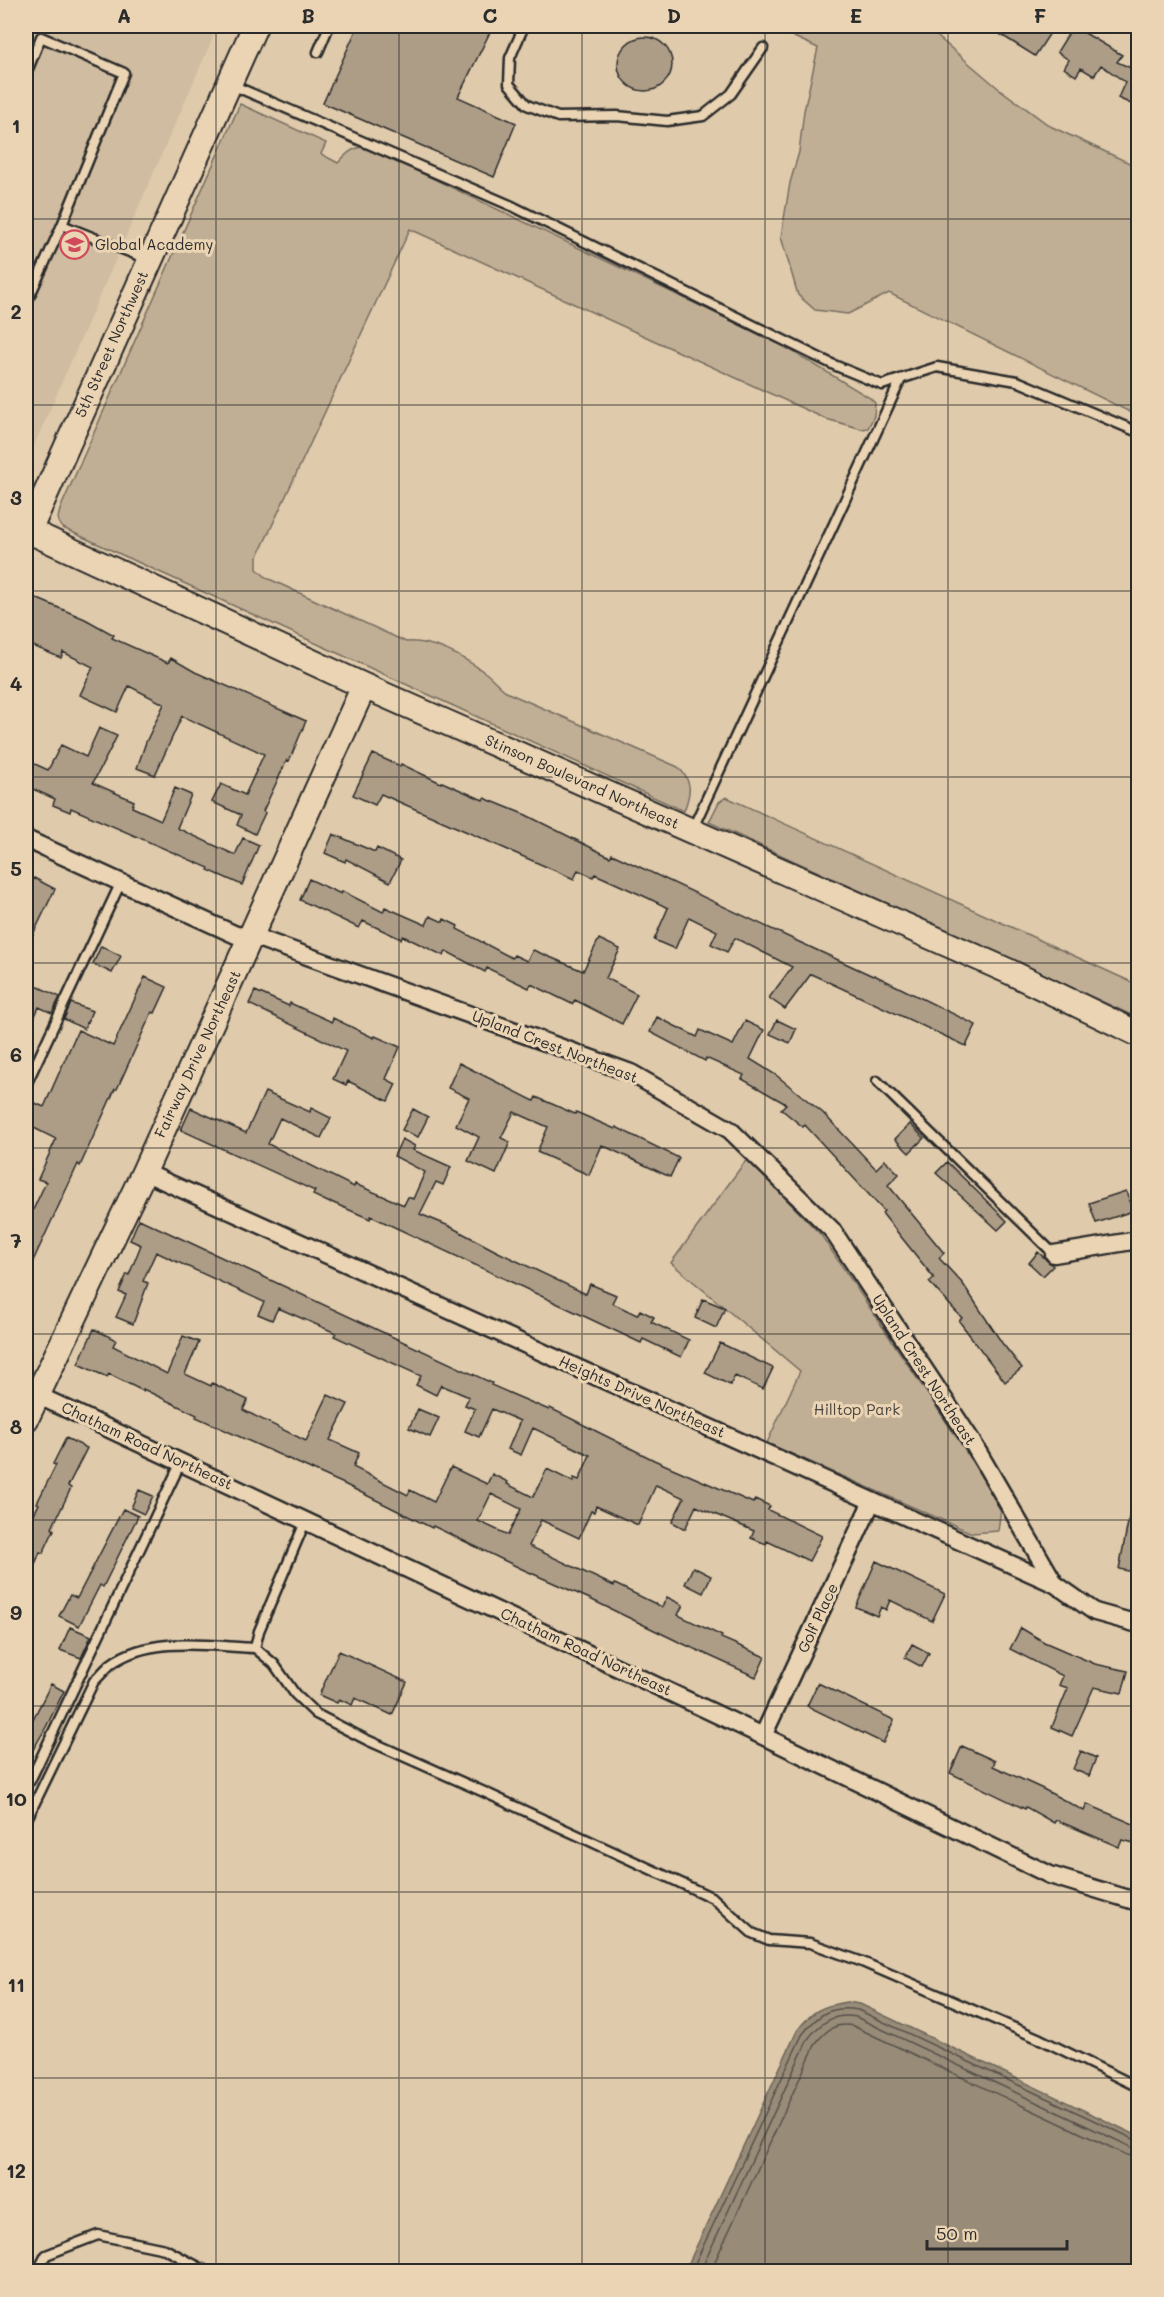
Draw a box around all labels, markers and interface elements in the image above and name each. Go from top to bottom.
text: A [117,2,131,28]
text: B [301,2,315,28]
text: C [483,2,498,28]
text: D [667,2,681,28]
text: E [850,2,862,28]
text: F [1034,2,1047,28]
text: 1 [12,112,20,138]
school or university icon: Global Academy [58,229,90,261]
place label: Global Academy [95,234,214,254]
street label: 5th Street Northwest [70,267,152,420]
text: 2 [10,298,22,324]
text: 3 [10,484,22,510]
text: 4 [10,670,23,696]
street label: Stinson Boulevard Northeast [482,729,683,833]
text: 5 [10,855,22,881]
street label: Fairway Drive Northeast [149,966,245,1141]
street label: Upland Crest Northeast [469,1005,641,1087]
text: 6 [10,1041,22,1067]
text: 7 [10,1227,22,1253]
street label: Upland Crest Northeast [868,1290,981,1449]
street label: Heights Drive Northeast [556,1350,729,1442]
street label: Chatham Road Northeast [58,1397,236,1494]
park label: Hilltop Park [814,1399,900,1419]
text: 8 [10,1413,22,1439]
street label: Golf Place [792,1579,842,1656]
text: 9 [10,1599,22,1625]
street label: Chatham Road Northeast [497,1603,675,1700]
text: 10 [5,1785,27,1811]
text: 11 [7,1971,25,1997]
text: 12 [6,2157,26,2183]
scale bar [927,2213,1066,2251]
text: 50 m [936,2221,978,2245]

